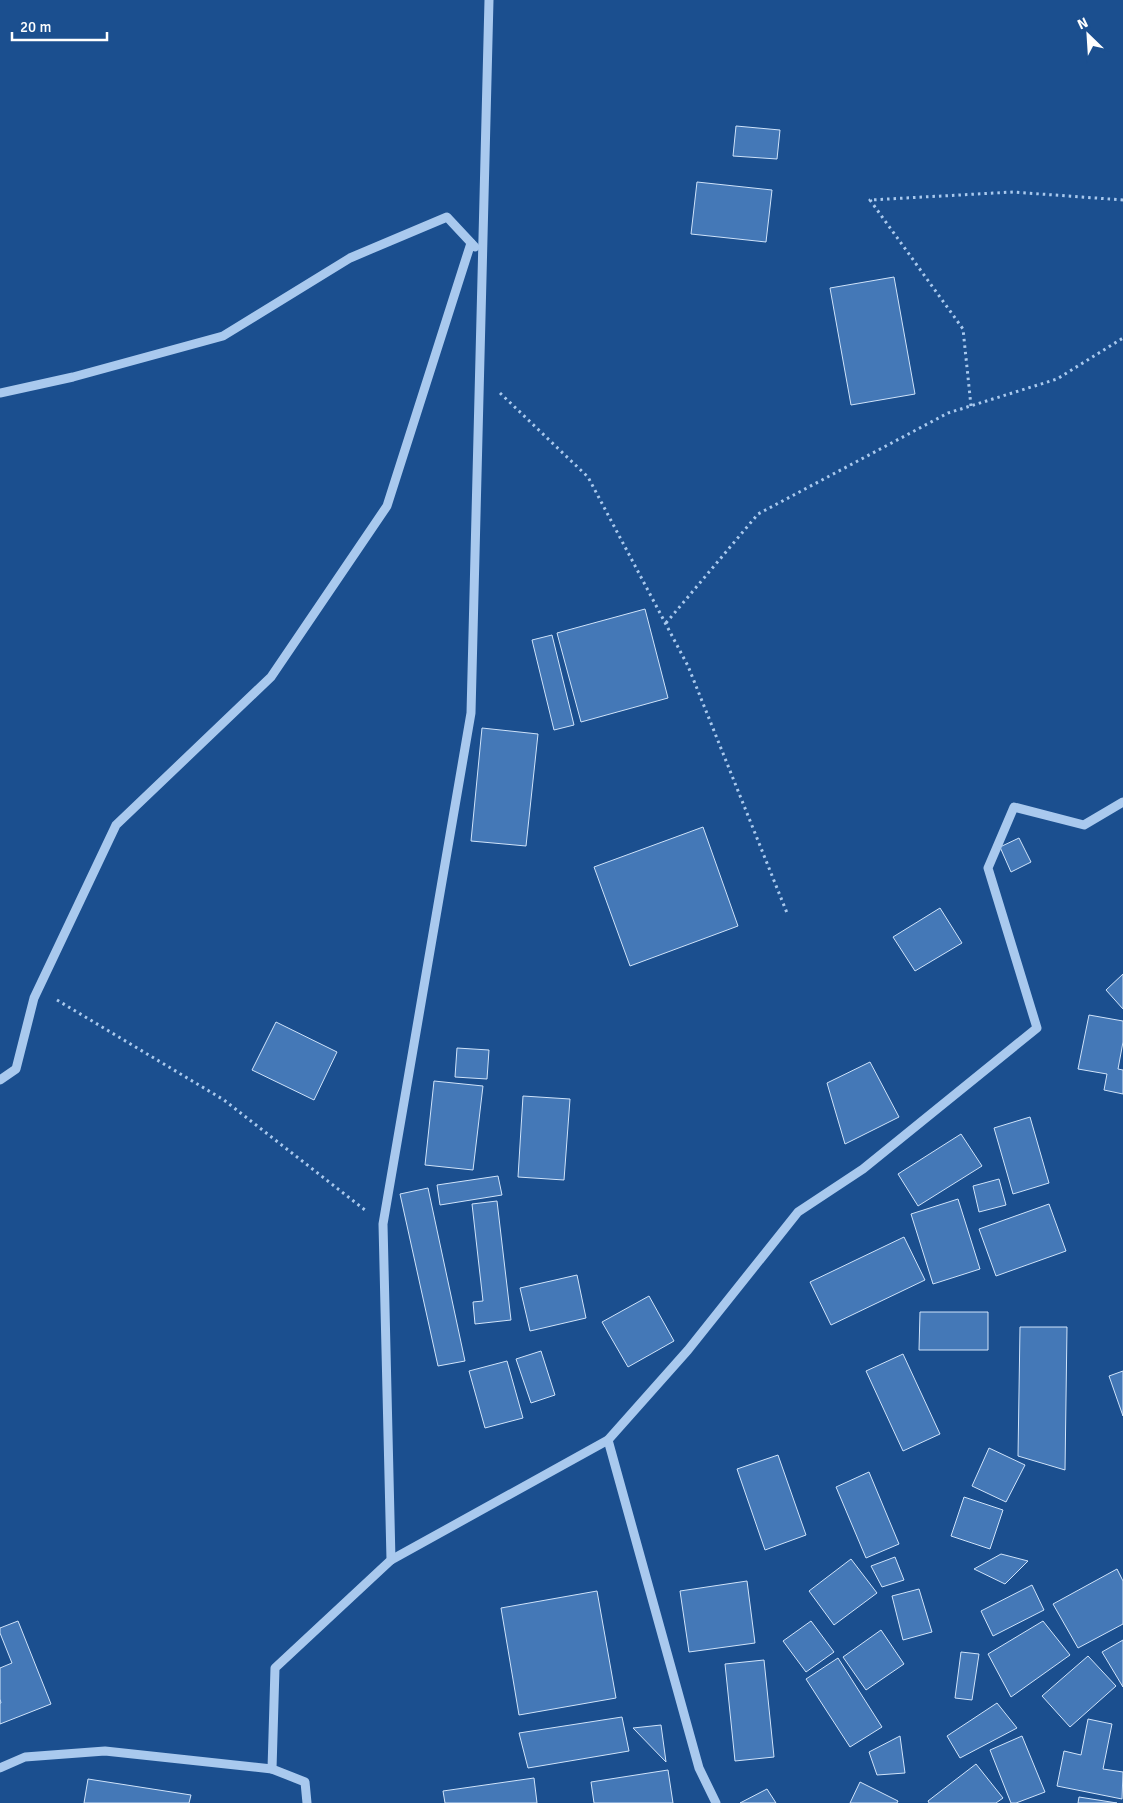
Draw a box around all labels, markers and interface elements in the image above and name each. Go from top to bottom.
scale bar [12,10,108,42]
north arrow [1063,10,1113,60]
text: N [1075,14,1091,33]
text: 20 m [20,18,51,36]

